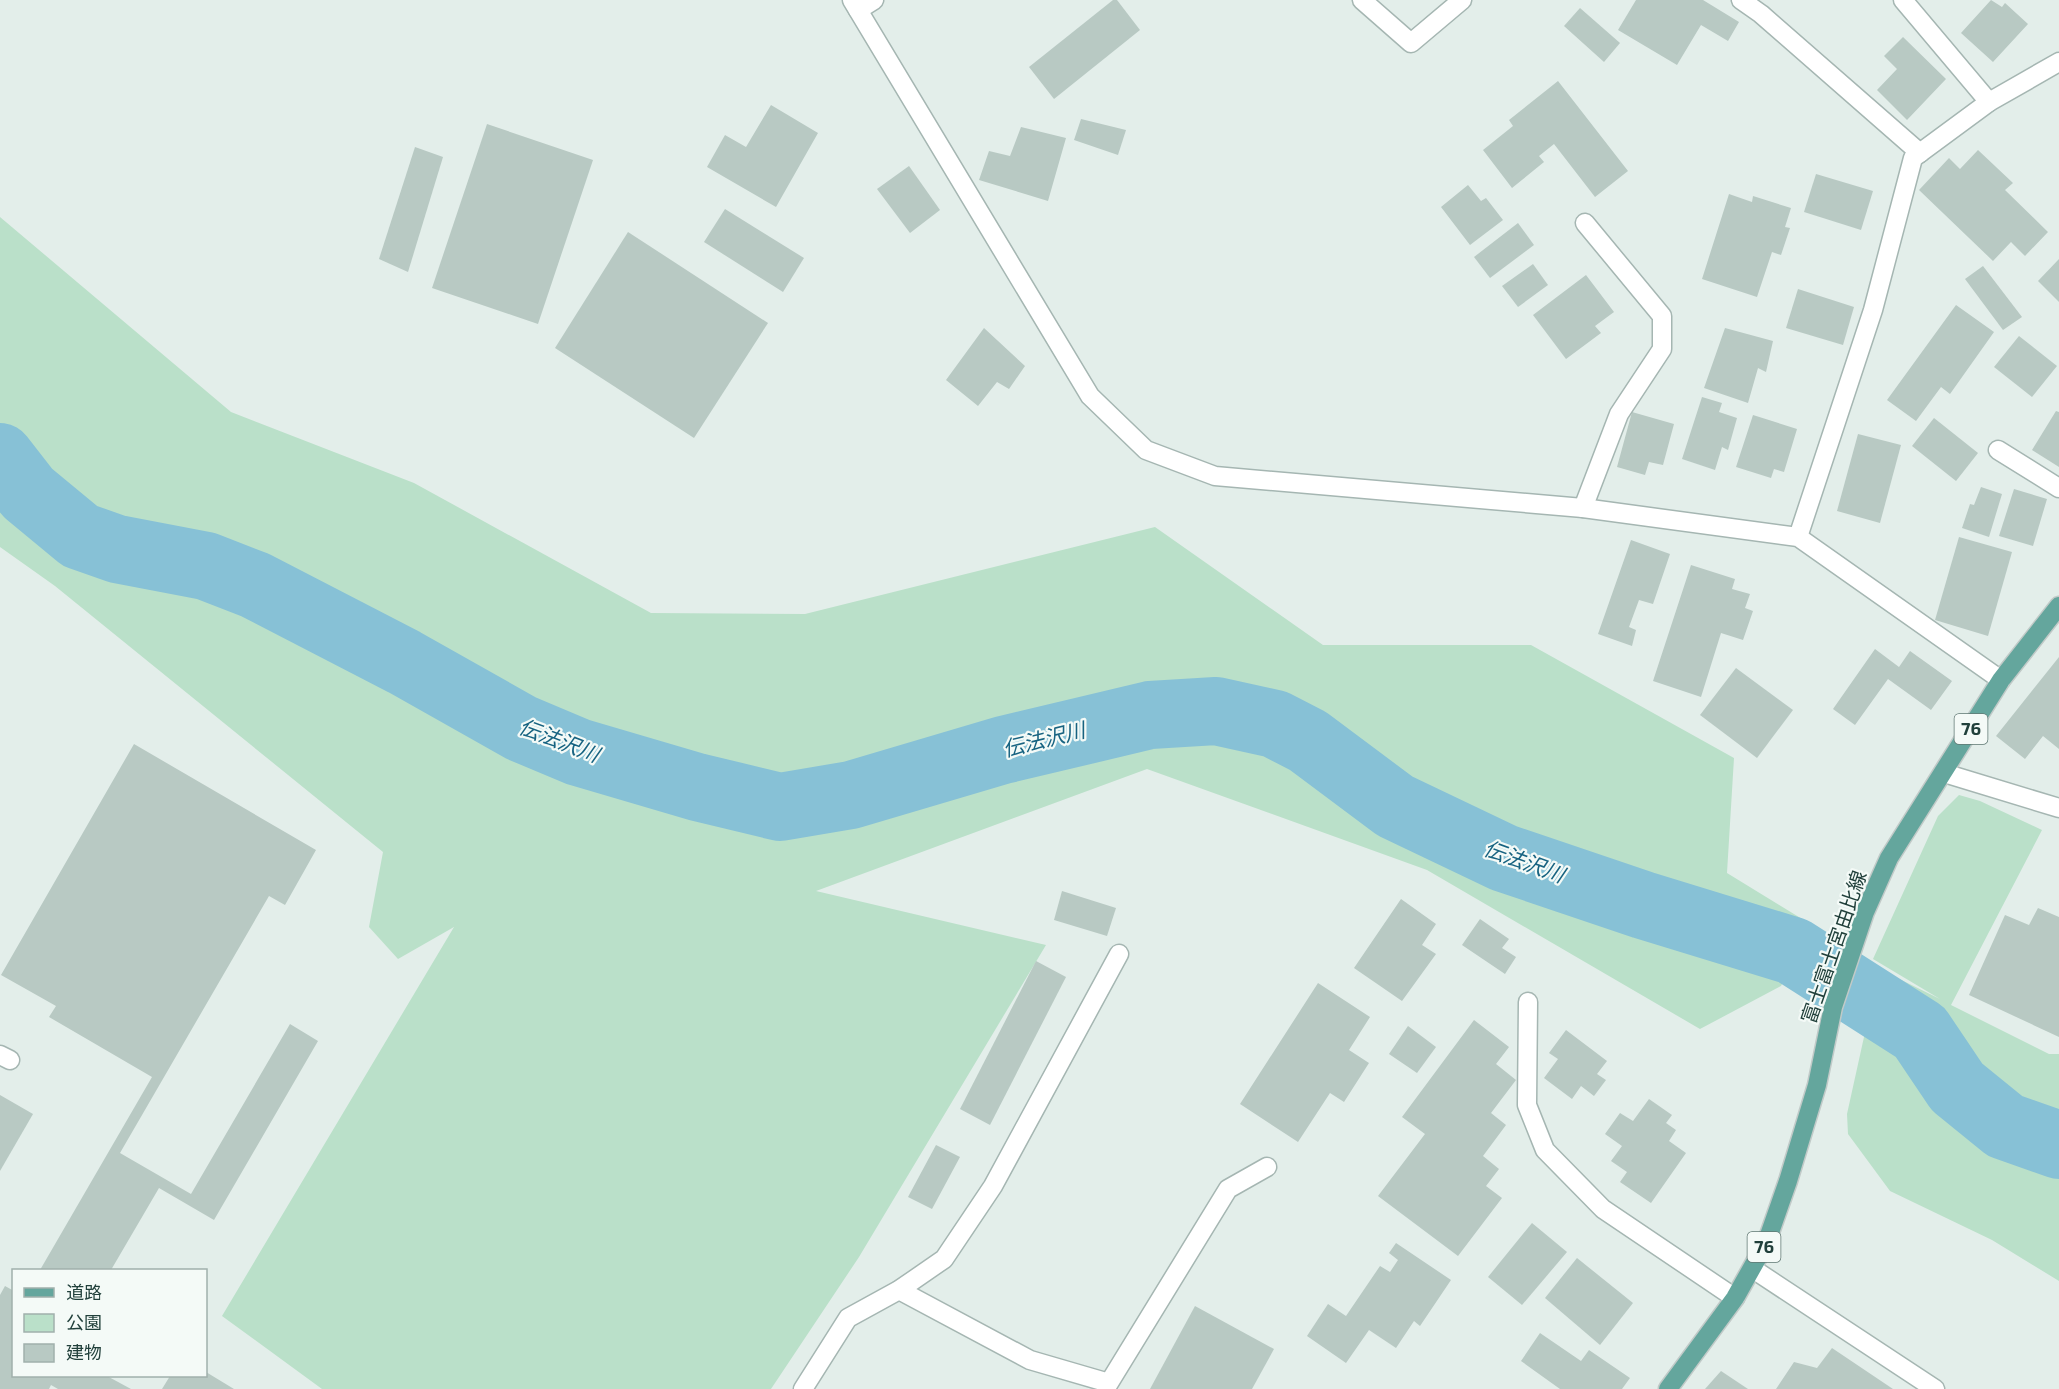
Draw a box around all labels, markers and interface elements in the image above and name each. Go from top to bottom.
water label: 伝法沢川 [516,713,605,767]
road number: 76 [1954,714,1988,744]
water label: 伝法沢川 [1000,716,1089,761]
water label: 伝法沢川 [1481,834,1570,887]
street label: 富士富士宮由比線 [1796,867,1870,1026]
road number: 76 [1748,1232,1780,1262]
legend [12,1269,207,1377]
text: 道路 [66,1281,102,1303]
text: 公園 [66,1311,102,1333]
text: 建物 [66,1341,102,1363]

